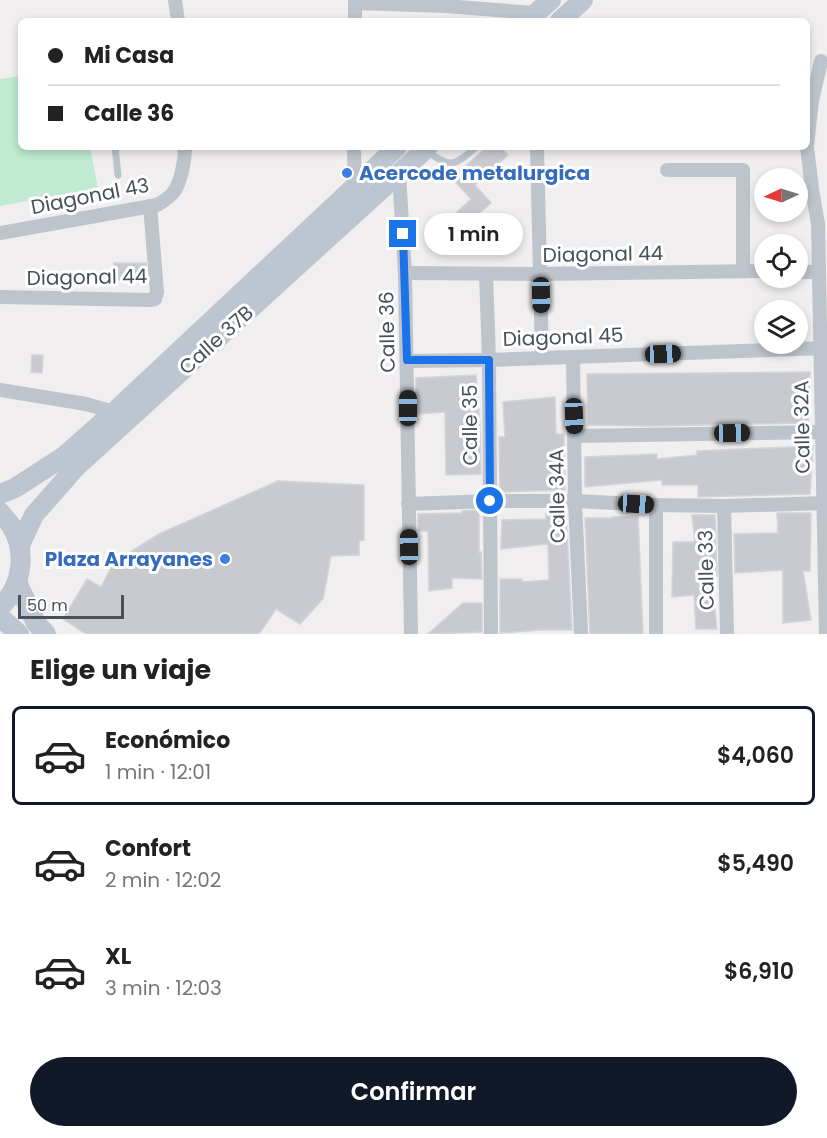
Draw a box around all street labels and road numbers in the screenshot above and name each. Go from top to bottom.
street label: Diagonal 43 [29,171,151,221]
street label: Diagonal 44 [542,239,664,269]
street label: Diagonal 44 [26,262,148,292]
street label: Calle 36 [372,291,402,373]
street label: Calle 37B [173,299,259,381]
street label: Diagonal 45 [502,321,624,353]
street label: Calle 32A [787,380,817,474]
street label: Calle 35 [456,385,484,465]
street label: Calle 34A [542,449,572,543]
street label: Calle 33 [691,530,721,610]

